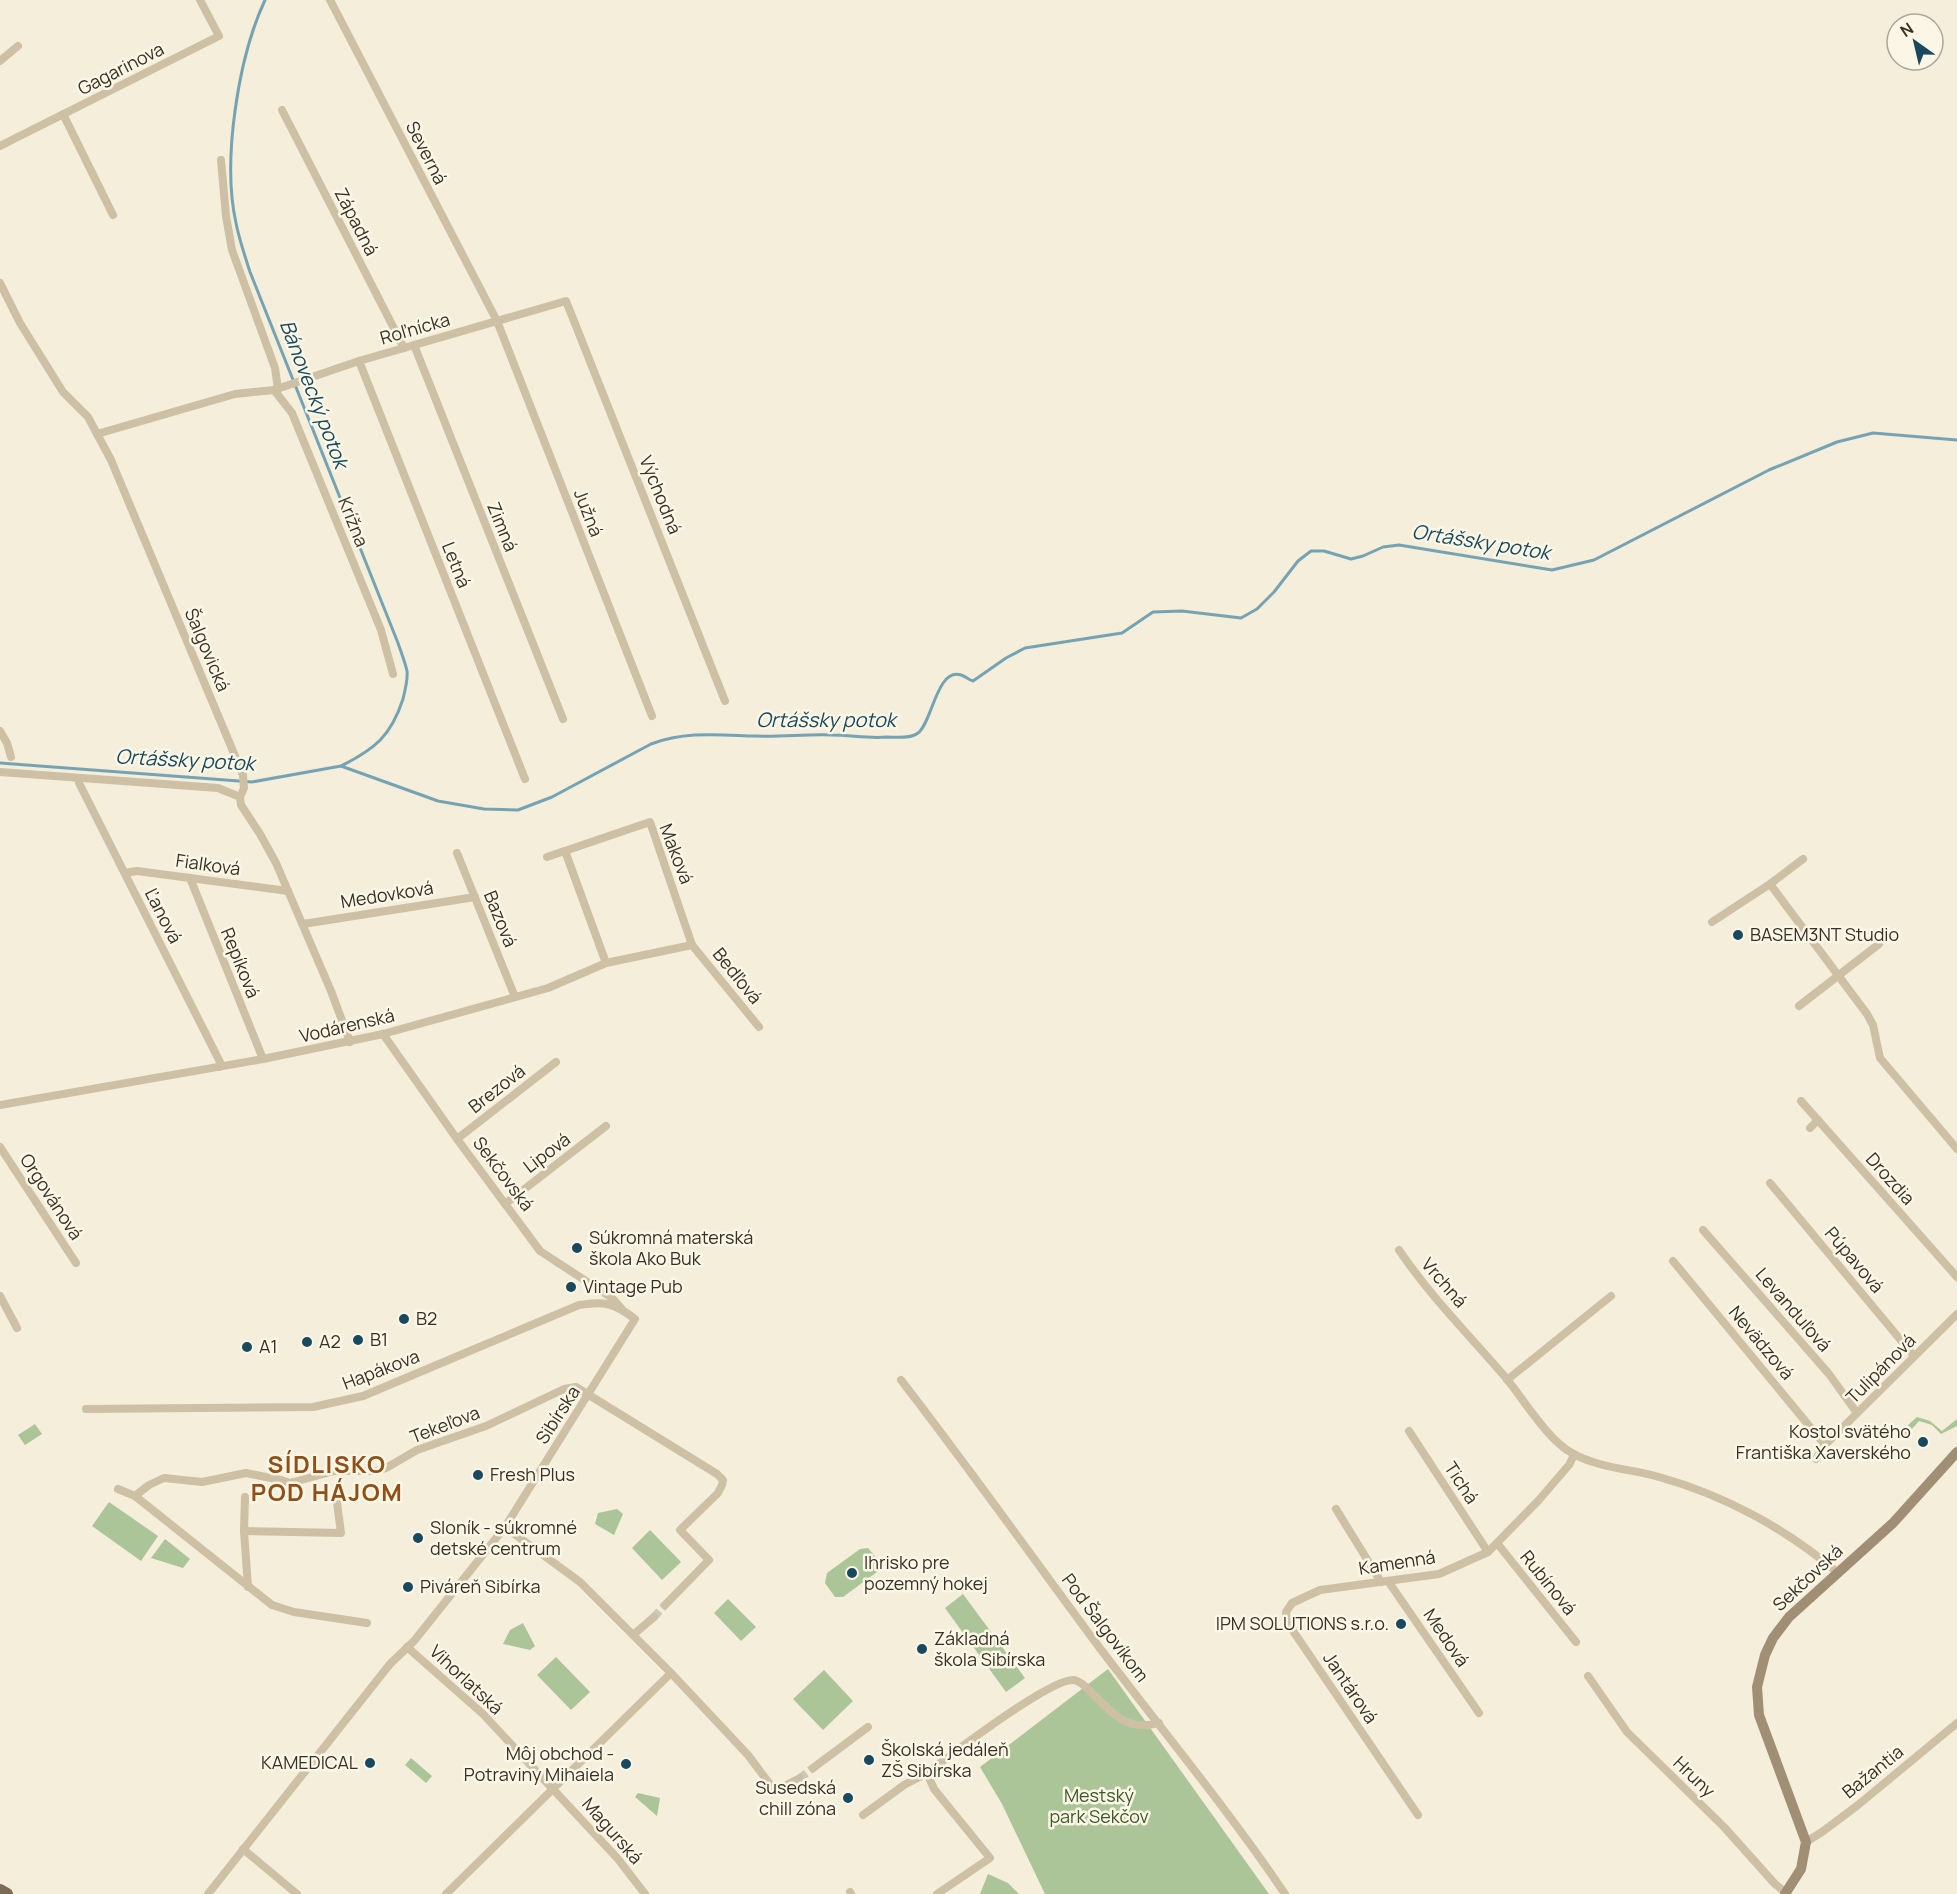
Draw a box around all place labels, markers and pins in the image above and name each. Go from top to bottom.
place label: BASEM3NT Studio [1750,922,1899,946]
marker: BASEM3NT Studio [1731,928,1745,942]
place label: Súkromná materská škola Ako Buk [589,1225,753,1270]
marker: Súkromná materská škola Ako Buk [570,1241,584,1255]
place label: Vintage Pub [583,1274,683,1298]
marker: Vintage Pub [564,1280,578,1294]
place label: B2 [416,1306,437,1330]
marker: B2 [397,1312,411,1326]
place label: B1 [370,1327,388,1351]
place label: A2 [319,1329,341,1353]
marker: B1 [351,1333,365,1347]
place label: A1 [259,1334,277,1358]
marker: A2 [300,1335,314,1349]
marker: A1 [240,1340,254,1354]
place label: Kostol svätého Františka Xaverského [1736,1419,1911,1464]
marker: Kostol svätého Františka Xaverského [1916,1435,1930,1449]
place label: Fresh Plus [490,1462,575,1486]
marker: Fresh Plus [471,1468,485,1482]
place label: Sloník - súkromné detské centrum [430,1515,577,1560]
marker: Sloník - súkromné detské centrum [411,1531,425,1545]
place label: Ihrisko pre pozemný hokej [864,1550,988,1595]
marker: Ihrisko pre pozemný hokej [845,1566,859,1580]
place label: Piváreň Sibírka [420,1574,540,1598]
marker: Piváreň Sibírka [401,1580,415,1594]
place label: IPM SOLUTIONS s.r.o. [1216,1611,1389,1635]
marker: IPM SOLUTIONS s.r.o. [1394,1617,1408,1631]
place label: Základná škola Sibírska [934,1626,1045,1671]
marker: Základná škola Sibírska [915,1642,929,1656]
place label: Školská jedáleň ZŠ Sibírska [881,1737,1009,1782]
place label: Môj obchod - Potraviny Mihaiela [464,1741,614,1786]
place label: KAMEDICAL [261,1750,358,1774]
marker: Školská jedáleň ZŠ Sibírska [862,1753,876,1767]
marker: KAMEDICAL [363,1756,377,1770]
marker: Môj obchod - Potraviny Mihaiela [619,1757,633,1771]
place label: Susedská chill zóna [755,1775,836,1820]
marker: Susedská chill zóna [841,1791,855,1805]

